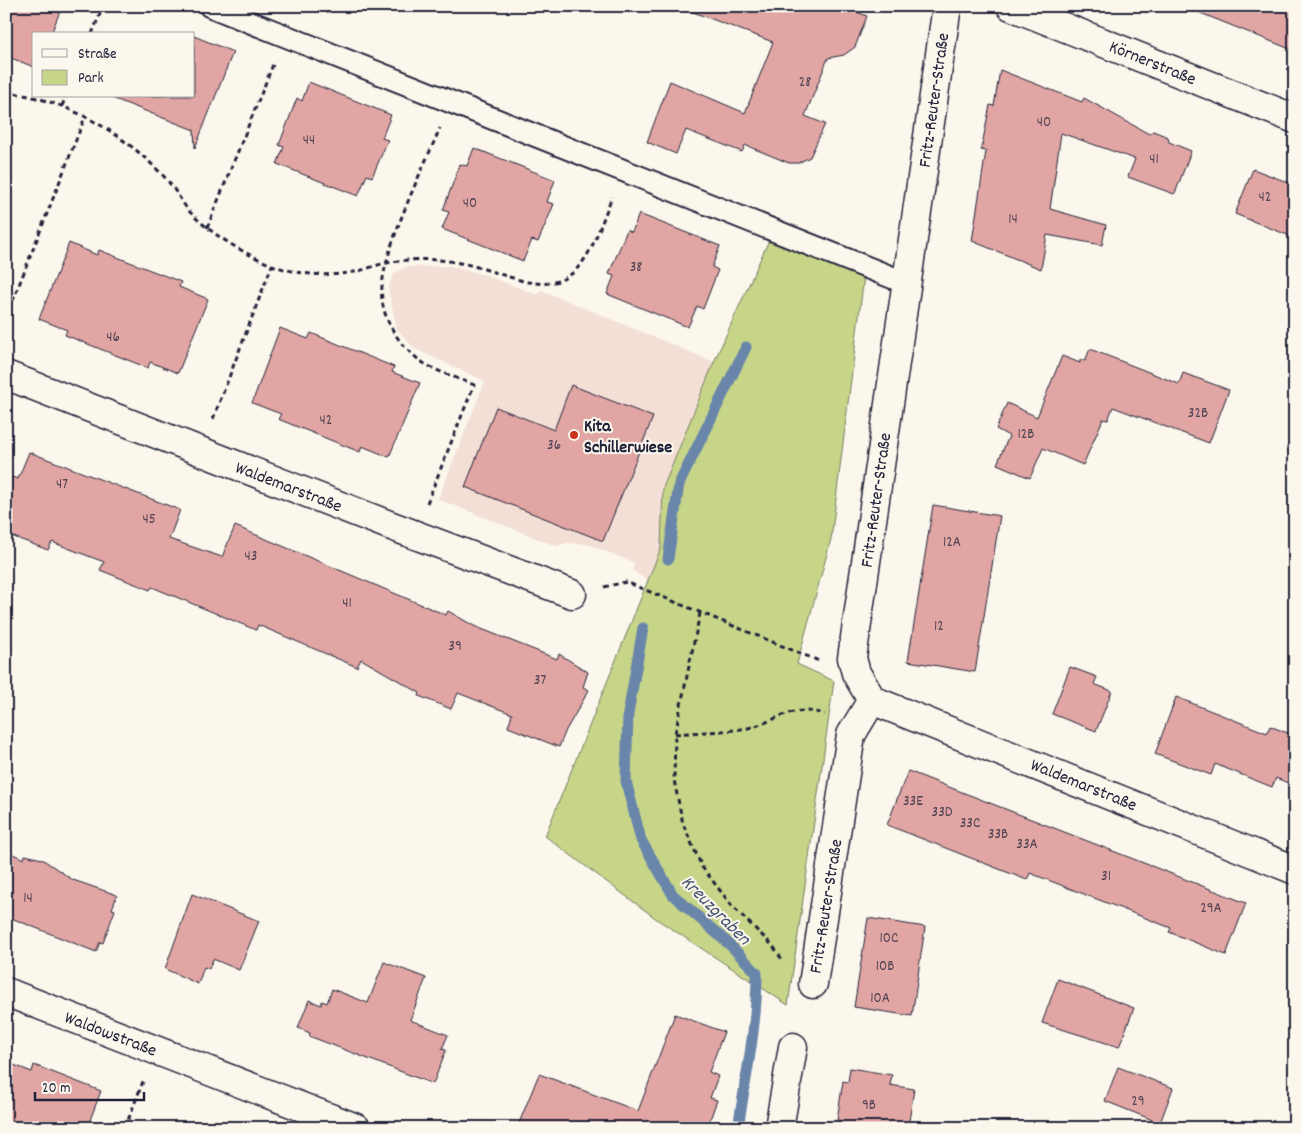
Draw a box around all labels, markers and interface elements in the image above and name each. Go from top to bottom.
street label: Fritz-Reuter-Straße [914,31,957,169]
legend [32,32,195,98]
street label: Körnerstraße [1105,36,1199,93]
text: Straße [78,44,117,66]
text: Park [78,68,104,90]
house number: 28 [799,72,811,94]
house number: 40 [1037,112,1051,134]
house number: 44 [303,130,315,152]
house number: 41 [1149,149,1159,171]
house number: 42 [1259,187,1271,209]
house number: 40 [463,193,477,215]
house number: 14 [1008,209,1018,231]
house number: 38 [630,257,642,279]
house number: 46 [106,327,120,349]
house number: 32B [1188,403,1208,425]
house number: 42 [320,410,332,432]
place label: Kita Schillerwiese [584,415,672,461]
house number: 12B [1018,424,1034,446]
marker: Kita Schillerwiese [568,429,580,441]
street label: Fritz-Reuter-Straße [856,431,899,569]
house number: 36 [547,435,561,457]
street label: Waldemarstraße [231,456,345,520]
house number: 47 [56,474,68,496]
house number: 45 [142,509,156,531]
house number: 12A [943,532,961,554]
house number: 43 [245,546,257,568]
house number: 41 [342,593,352,615]
house number: 12 [934,616,944,638]
house number: 39 [448,636,462,658]
house number: 37 [534,670,546,692]
street label: Waldemarstraße [1026,754,1140,819]
house number: 33E [903,791,923,813]
house number: 33D [931,802,953,824]
house number: 33C [960,813,980,835]
house number: 33B [988,824,1008,846]
house number: 33A [1016,834,1038,856]
street label: Fritz-Reuter-Straße [805,837,850,975]
house number: 31 [1101,866,1111,888]
water label: Kreuzgraben [673,870,756,953]
house number: 14 [23,888,33,910]
house number: 29A [1200,898,1222,920]
house number: 10C [880,928,898,950]
house number: 10B [876,956,894,978]
house number: 10A [870,988,890,1010]
street label: Waldowstraße [60,1006,160,1064]
scale bar [35,1069,144,1101]
text: 20 m [42,1078,70,1100]
house number: 29 [1131,1091,1145,1113]
house number: 9B [862,1095,876,1117]

